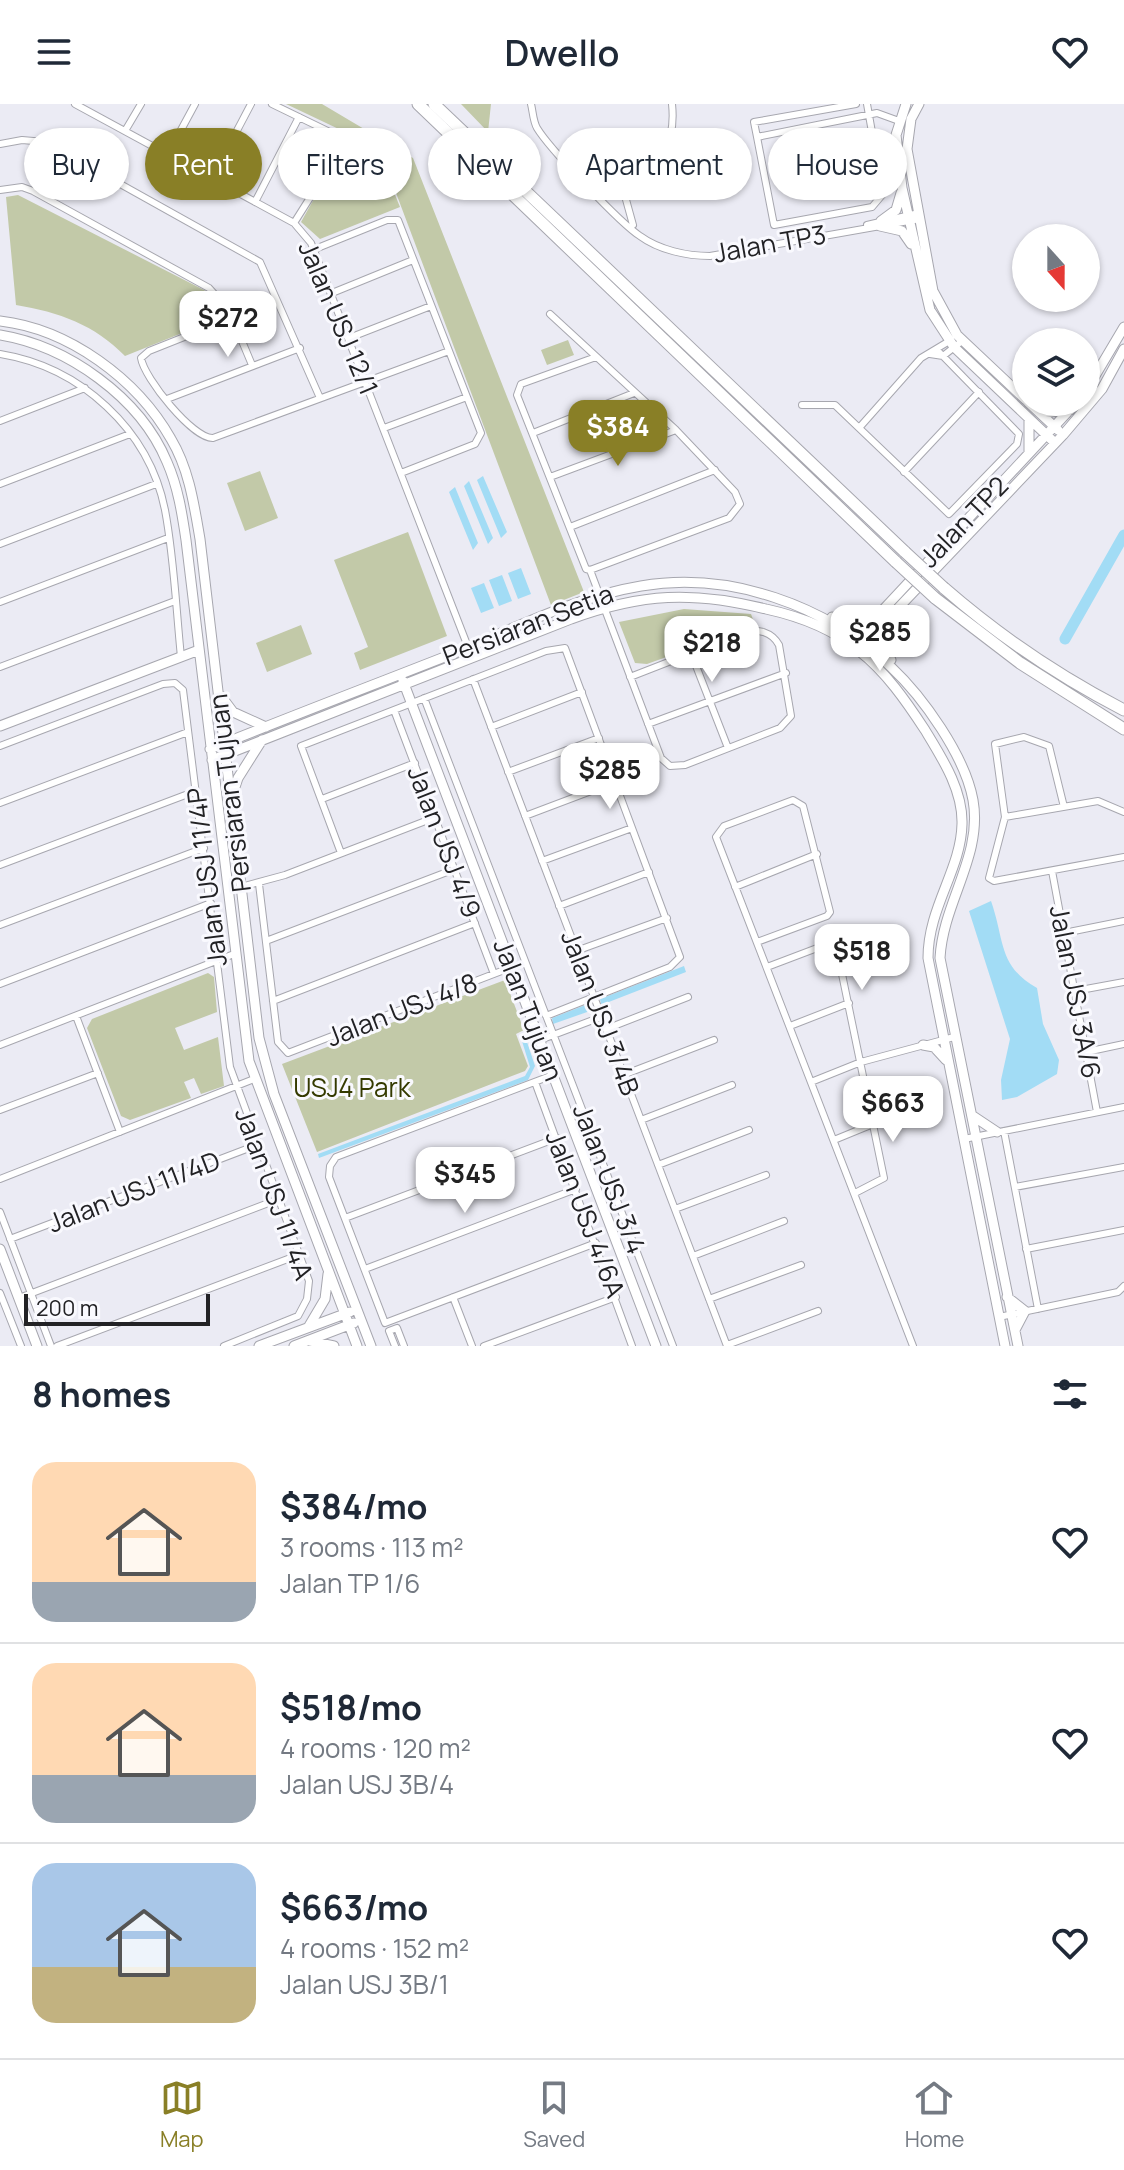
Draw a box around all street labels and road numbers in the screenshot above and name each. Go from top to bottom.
street label: Jalan TP3 [711,215,829,271]
street label: Jalan USJ 12/1 [290,235,387,400]
street label: Jalan TP2 [911,468,1016,575]
street label: Persiaran Setia [437,575,618,673]
street label: Persiaran Tujuan [199,692,259,894]
street label: Jalan USJ 4/9 [399,761,490,923]
street label: Jalan USJ 11/4P [177,786,235,969]
street label: Jalan USJ 3A/6 [1042,902,1110,1081]
street label: Jalan USJ 3/4B [553,925,649,1100]
street label: Jalan Tujuan [485,934,572,1086]
street label: Jalan USJ 4/8 [321,964,482,1054]
street label: Jalan USJ 3/4 [565,1098,655,1259]
street label: Jalan USJ 11/4A [227,1103,323,1285]
street label: Jalan USJ 4/6A [538,1125,634,1302]
street label: Jalan USJ 11/4D [42,1142,225,1240]

